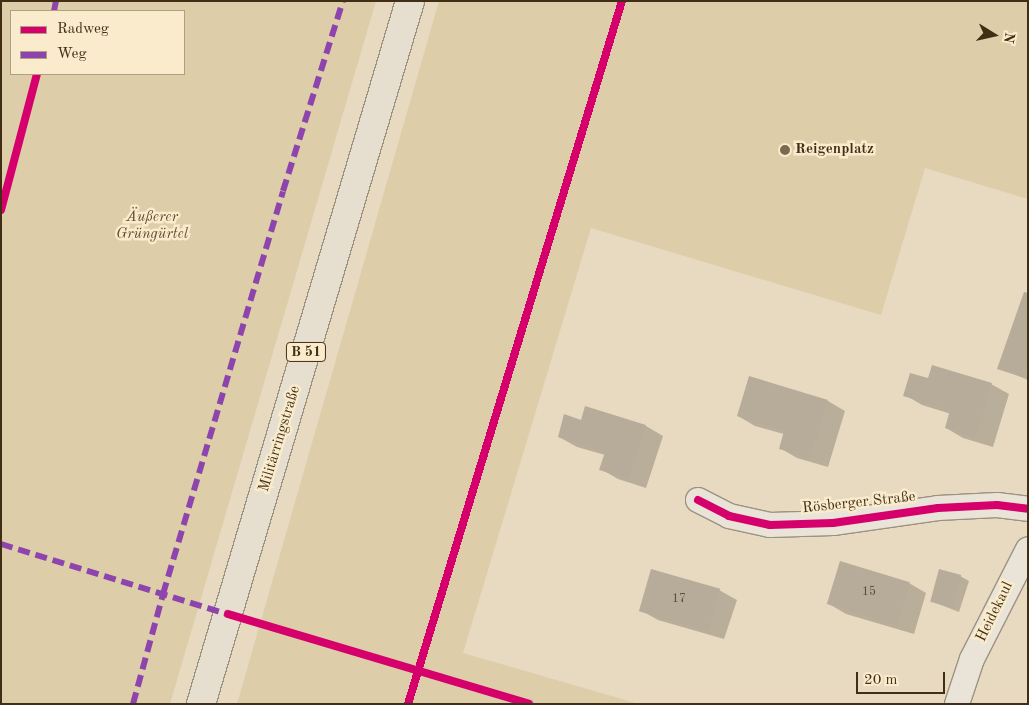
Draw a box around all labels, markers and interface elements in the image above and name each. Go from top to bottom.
legend [10,10,185,75]
north arrow [969,10,1019,60]
text: Radweg [57,22,109,37]
text: N [1001,31,1017,44]
text: Weg [57,47,87,62]
place label: Reigenplatz [795,141,874,159]
marker: Reigenplatz [779,144,791,156]
park label: Äußerer Grüngürtel [116,208,188,243]
road number: B 51 [285,341,327,364]
street label: Militärringstraße [255,384,305,494]
street label: Rösberger Straße [802,488,916,518]
street label: Heidekaul [973,579,1017,645]
house number: 15 [862,586,876,600]
house number: 17 [672,593,686,607]
scale bar [859,662,948,694]
text: 20 m [864,673,898,688]

